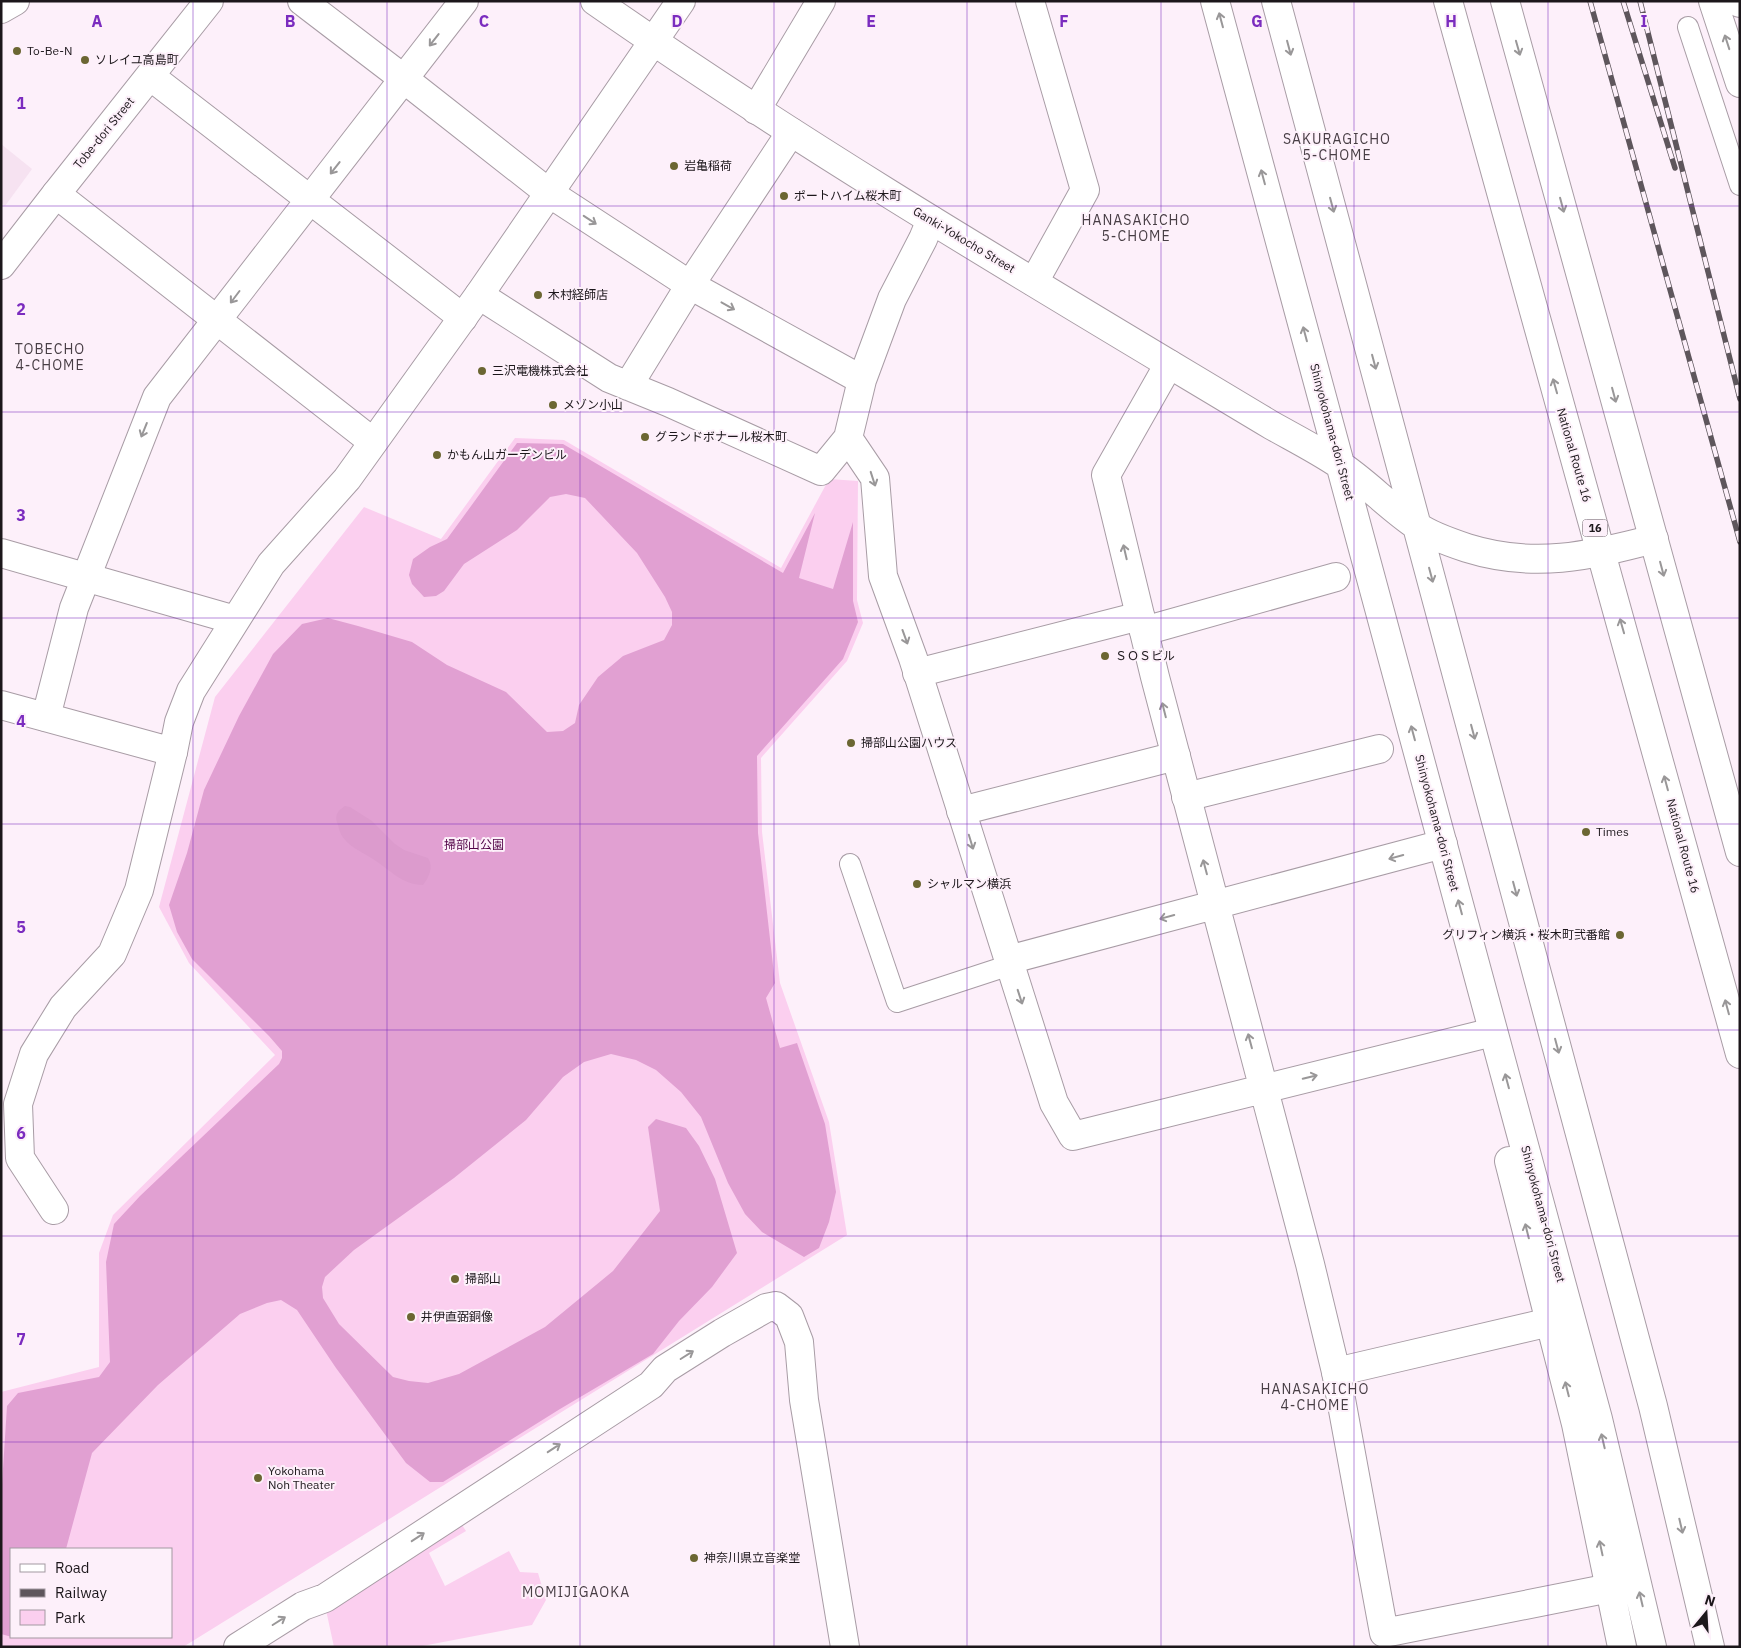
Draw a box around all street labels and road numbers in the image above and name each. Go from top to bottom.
street label: Tobe-dori Street [70,94,137,172]
street label: Ganki-Yokocho Street [910,203,1018,276]
street label: Shinyokohama-dori Street [1307,362,1358,502]
street label: National Route 16 [1554,406,1595,504]
road number: 16 [1582,520,1608,536]
street label: Shinyokohama-dori Street [1412,753,1463,893]
street label: National Route 16 [1664,797,1703,895]
street label: Shinyokohama-dori Street [1518,1144,1569,1284]

